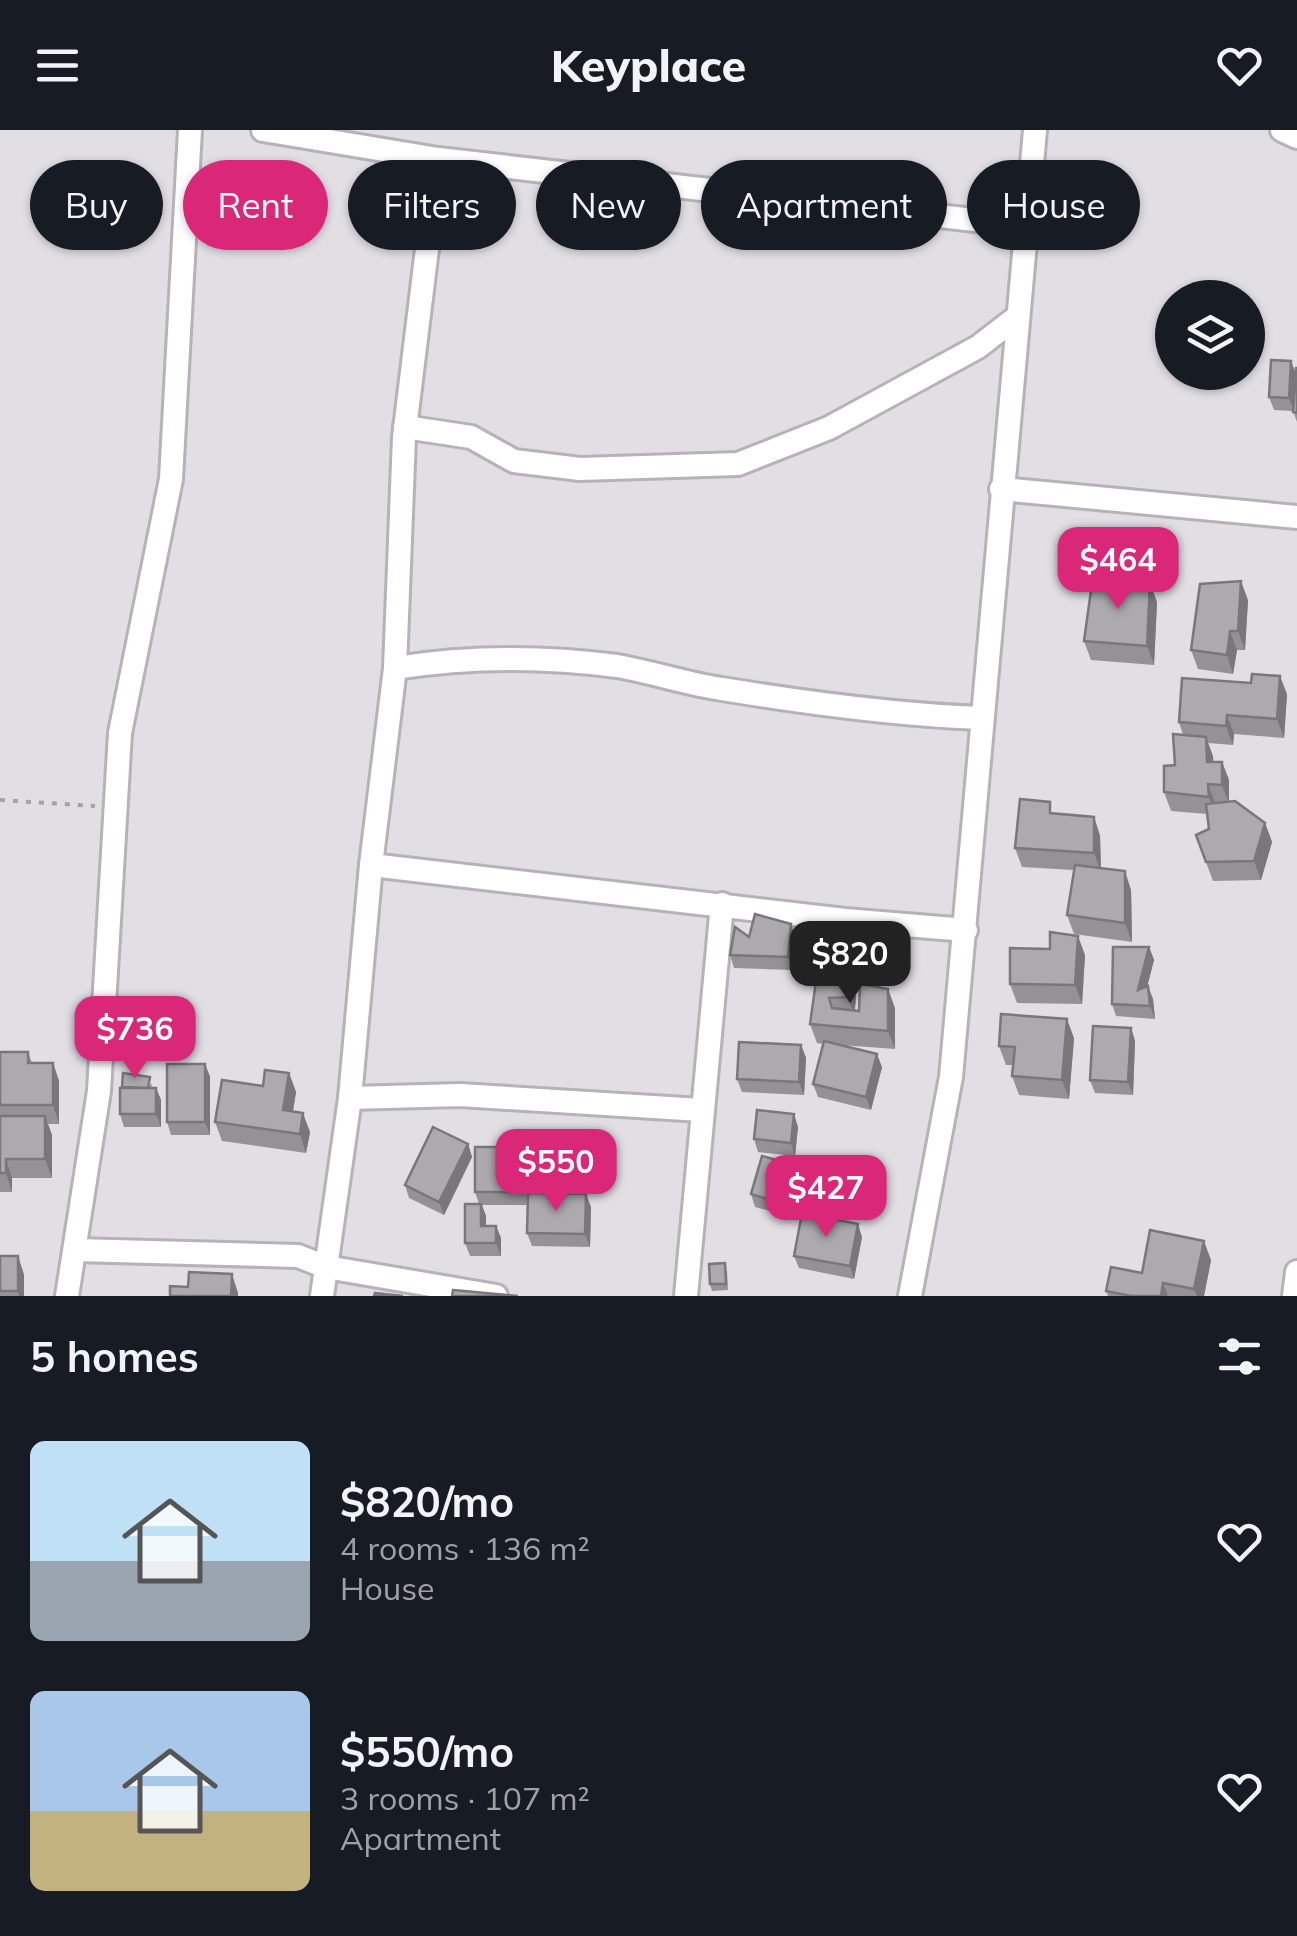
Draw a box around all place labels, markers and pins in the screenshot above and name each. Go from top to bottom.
pin: $464 [1059,527,1177,612]
pin: $820 [791,921,909,1006]
pin: $736 [76,996,194,1081]
pin: $550 [497,1129,615,1214]
pin: $427 [767,1155,885,1240]

